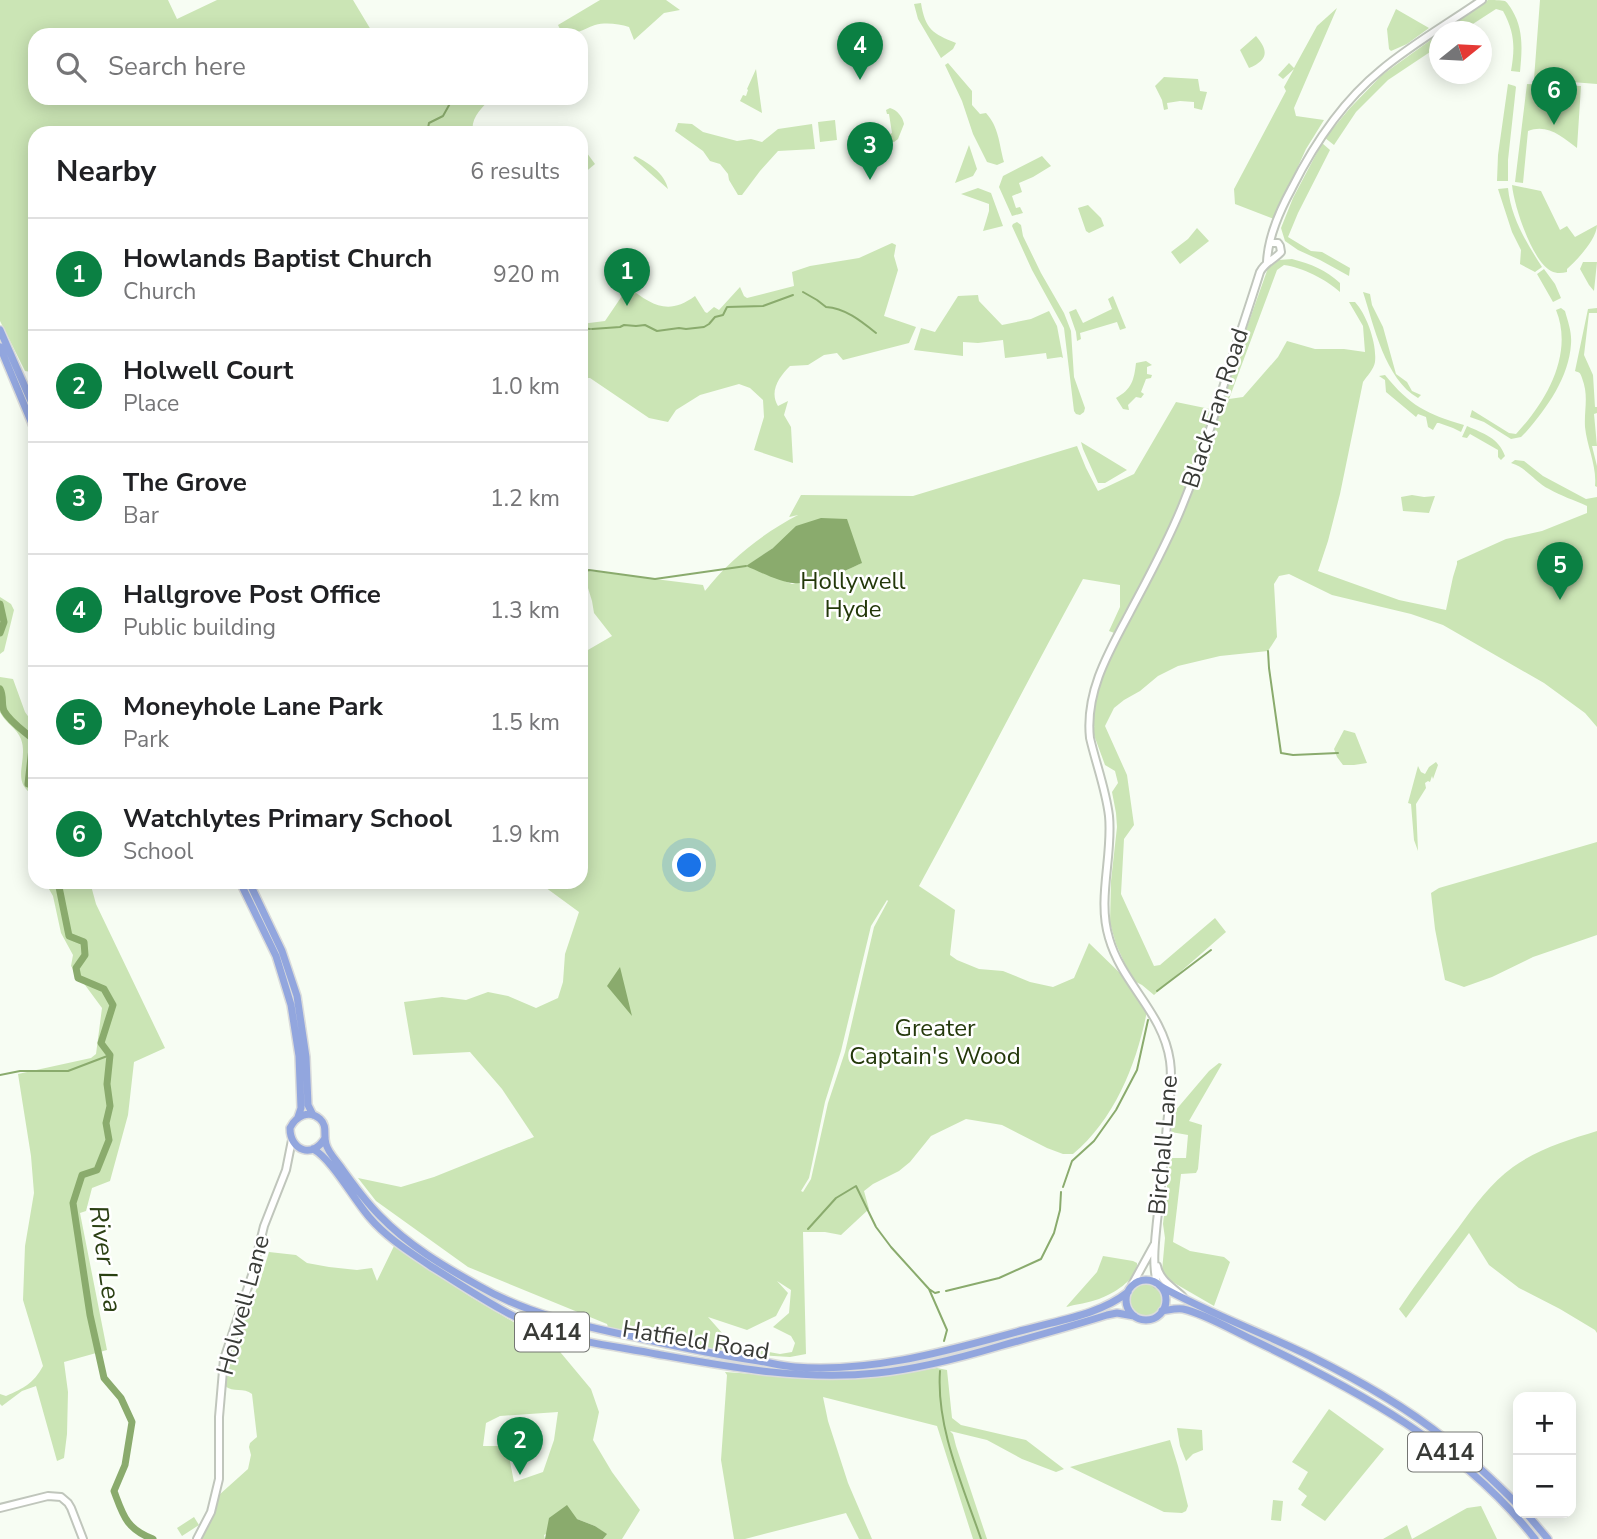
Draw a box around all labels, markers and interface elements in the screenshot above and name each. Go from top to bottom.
north arrow [1429,21,1492,84]
pin: 4 [837,22,883,80]
search box [28,28,588,105]
icon: search [52,48,90,86]
text: Search here [108,49,246,84]
pin: 6 [1531,67,1577,125]
pin: 3 [847,122,893,180]
text: Nearby [56,151,156,192]
text: 6 results [470,156,560,187]
text: Howlands Baptist Church [123,241,432,276]
pin: 1 [604,248,650,306]
text: 1 [72,259,86,290]
text: 920 m [493,259,560,290]
text: Church [123,276,196,307]
street label: Black Fan Road [1174,324,1256,492]
text: Holwell Court [123,353,293,388]
text: 2 [72,371,86,402]
text: 1.0 km [490,371,560,402]
text: Place [123,388,179,419]
text: The Grove [123,465,247,500]
text: 3 [72,483,86,514]
text: 1.2 km [490,483,560,514]
text: Bar [123,500,159,531]
pin: 5 [1537,542,1583,600]
park label: Hollywell Hyde [800,565,906,625]
text: Hallgrove Post Office [123,577,381,612]
text: 4 [72,595,86,626]
text: 1.3 km [490,595,560,626]
text: Public building [123,612,276,643]
text: Moneyhole Lane Park [123,689,383,724]
text: 5 [72,707,86,738]
text: 1.5 km [490,707,560,738]
text: Park [123,724,169,755]
text: Watchlytes Primary School [123,801,452,836]
text: 6 [72,819,86,850]
text: 1.9 km [490,819,560,850]
text: School [123,836,193,867]
your location [672,848,706,882]
park label: Greater Captain's Wood [849,1012,1021,1072]
street label: Birchall Lane [1141,1074,1185,1216]
water label: River Lea [81,1203,130,1315]
street label: Holwell Lane [209,1231,277,1379]
road number: A414 [515,1312,589,1352]
street label: Hatfield Road [620,1313,772,1367]
map controls [1513,1392,1576,1518]
button: + [1513,1392,1576,1455]
pin: 2 [497,1417,543,1475]
road number: A414 [1408,1432,1482,1471]
button: − [1513,1455,1576,1518]

